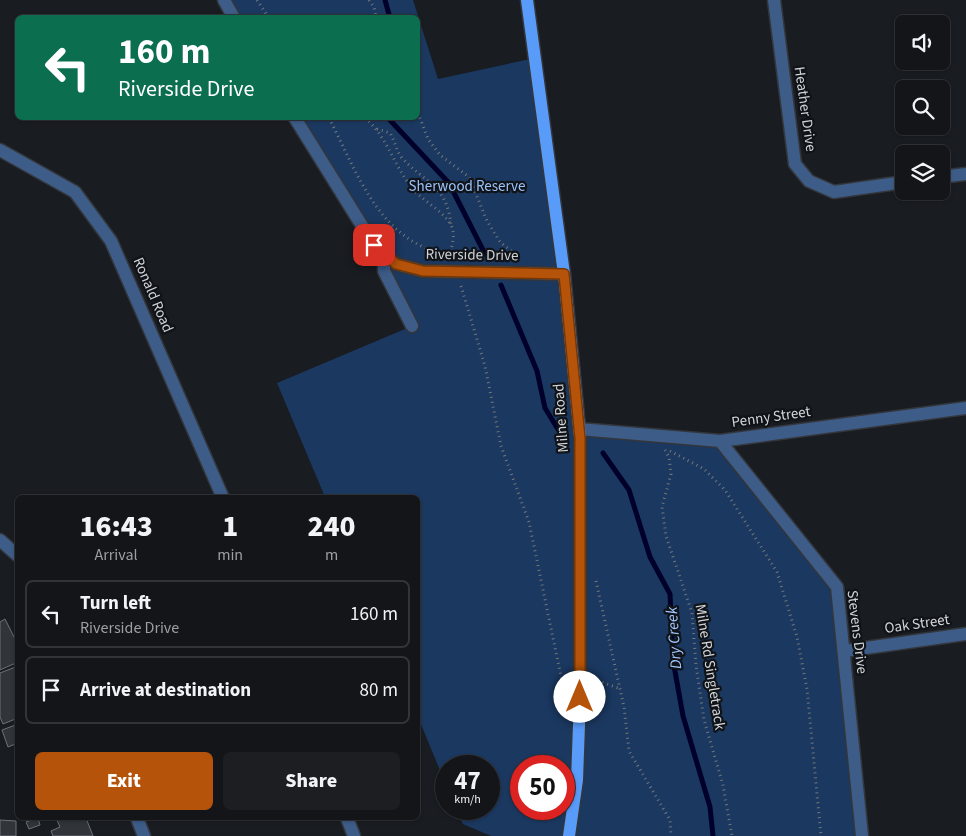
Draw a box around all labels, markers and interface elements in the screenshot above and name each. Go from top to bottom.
map controls [895,15,950,200]
button: sound [895,15,950,70]
text: 160 m [118,27,210,77]
icon: left [35,35,100,100]
street label: Heather Drive [789,65,821,153]
text: Riverside Drive [118,73,254,105]
button: search [895,80,950,135]
button: layers [895,145,950,200]
park label: Sherwood Reserve [409,176,525,197]
pin [353,224,395,266]
icon: arrive [360,231,388,259]
street label: Riverside Drive [425,244,519,266]
street label: Ronald Road [128,254,178,336]
street label: Milne Road [548,383,574,453]
street label: Penny Street [730,401,812,433]
text: 16:43 [79,505,153,548]
text: 1 [222,505,238,548]
text: 240 [308,505,356,548]
text: Arrival [95,544,138,566]
text: min [217,544,243,566]
text: m [325,544,338,566]
street label: Stevens Drive [841,589,873,675]
text: Turn left [80,590,151,617]
icon: left [37,600,65,628]
text: 160 m [350,601,398,628]
street label: Milne Rd Singletrack [690,603,730,732]
water label: Dry Creek [661,606,687,670]
street label: Oak Street [883,609,951,639]
text: Riverside Drive [80,617,179,639]
position arrow [553,670,605,722]
icon: arrive [37,676,65,704]
text: Arrive at destination [80,677,251,704]
text: 80 m [360,677,398,704]
button: Exit [35,752,213,810]
button: Share [223,752,400,810]
speed limit sign: 50 [510,755,575,820]
text: 47 [454,763,481,799]
text: km/h [454,791,481,808]

